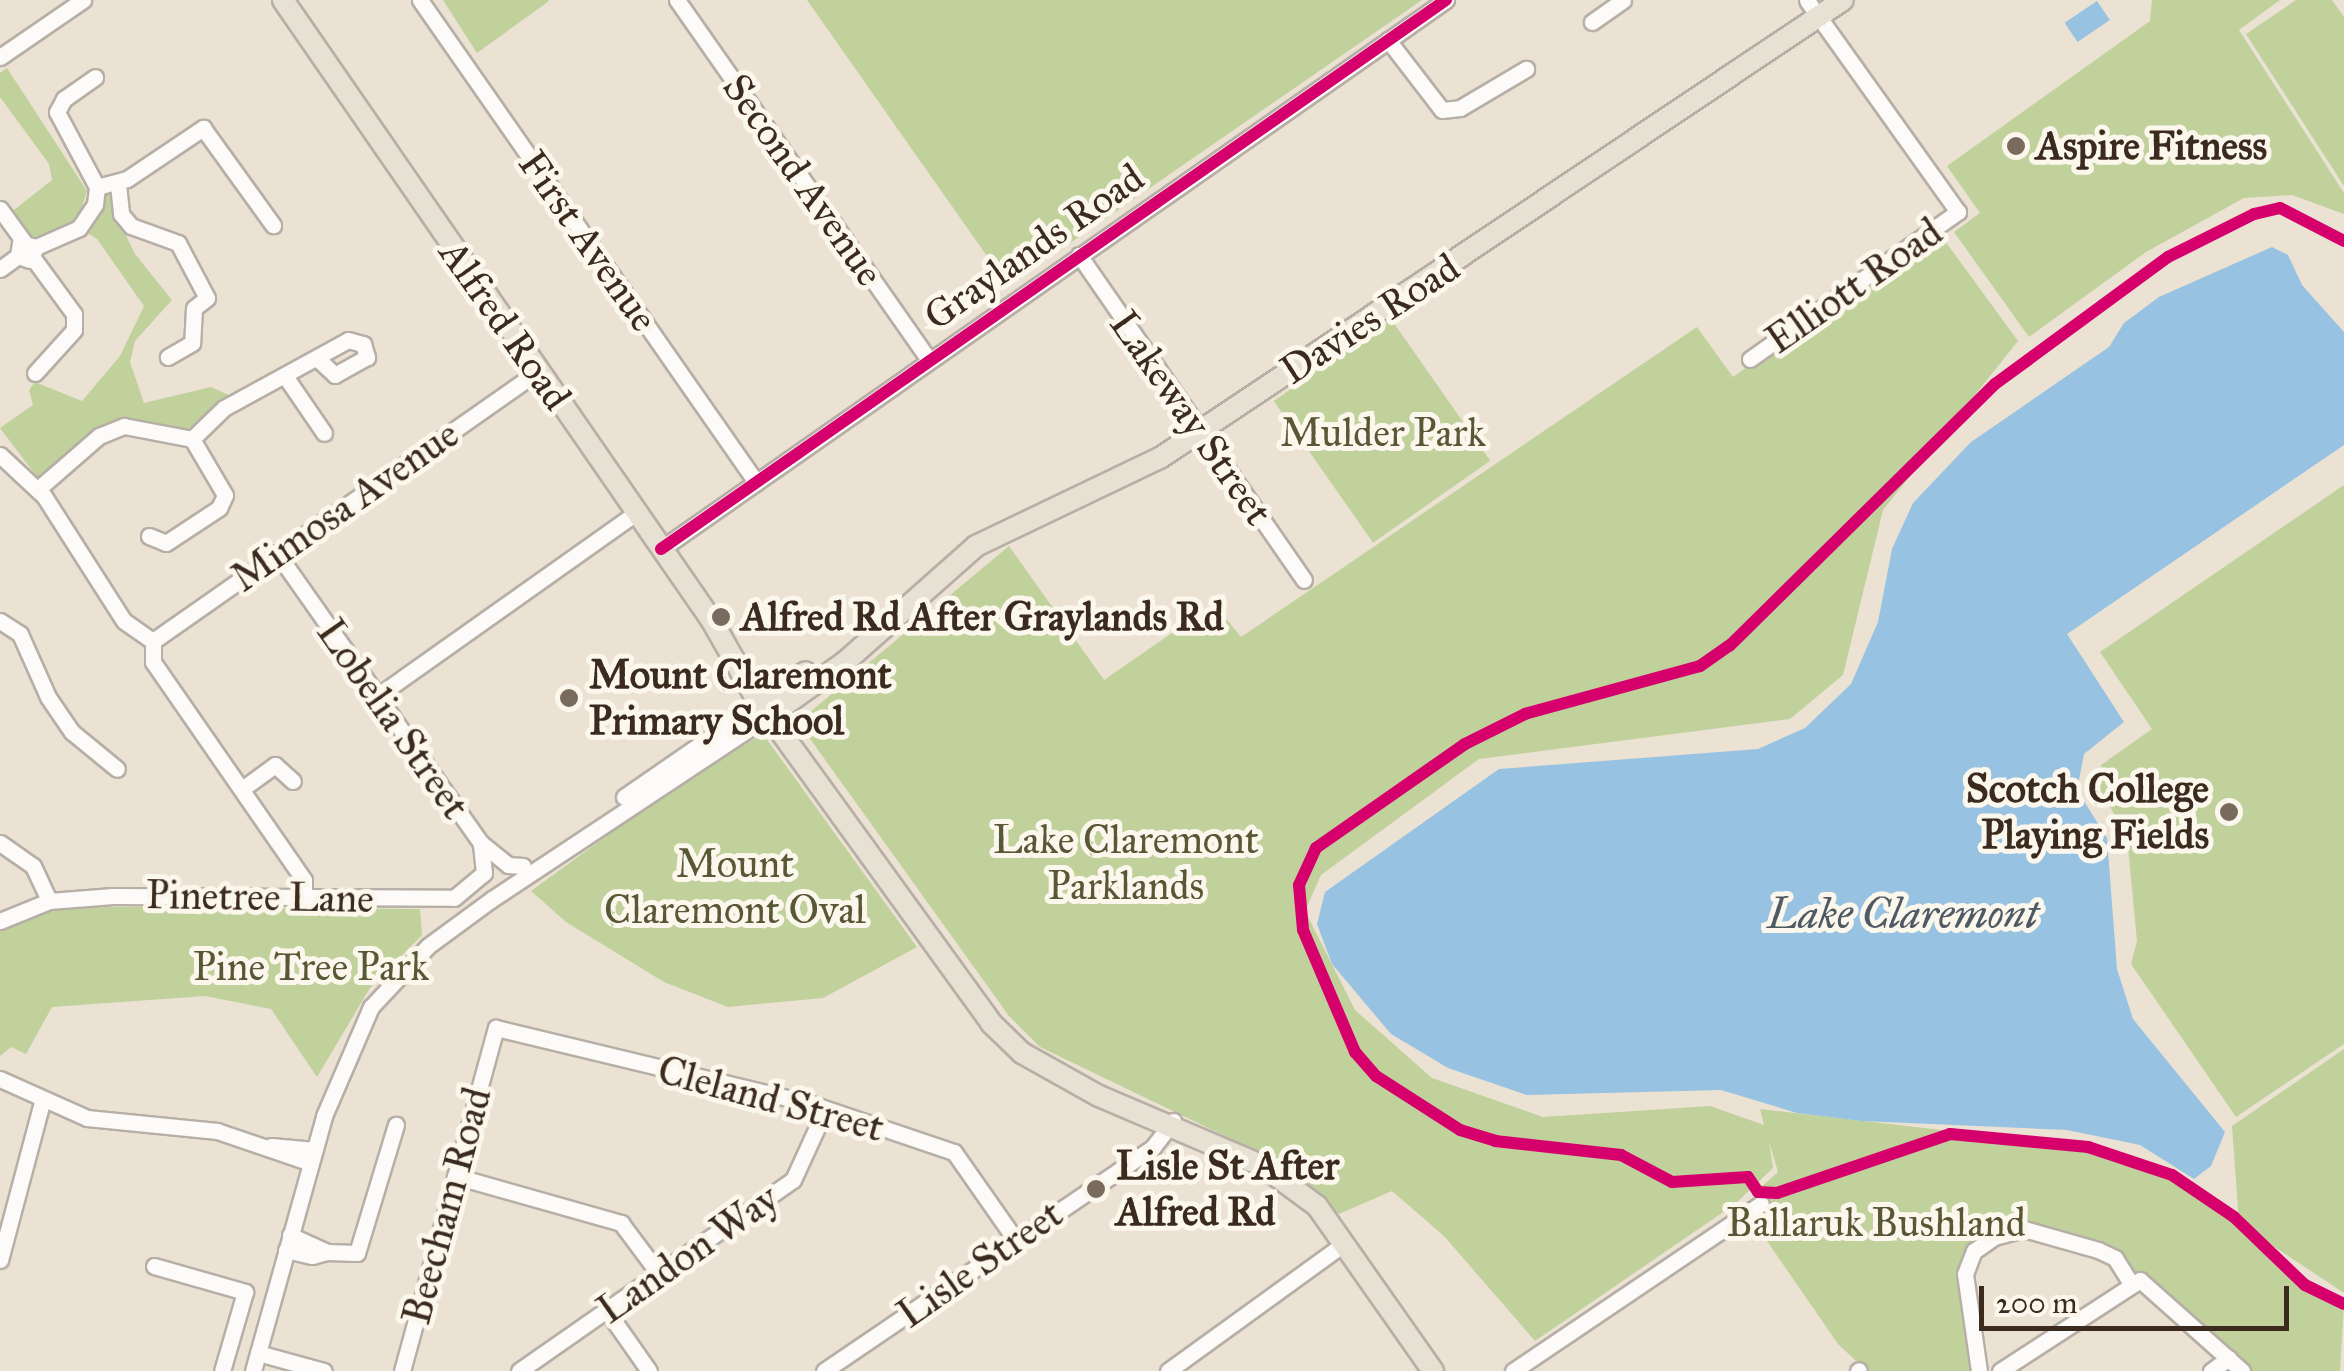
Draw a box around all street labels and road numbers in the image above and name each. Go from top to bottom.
street label: Second Avenue [712,65,894,295]
street label: First Avenue [508,141,668,341]
street label: Graylands Road [915,154,1153,340]
street label: Elliott Road [1757,208,1951,364]
street label: Alfred Road [429,231,581,419]
street label: Davies Road [1272,243,1468,395]
street label: Lakeway Street [1099,302,1283,534]
street label: Mimosa Avenue [222,410,468,602]
street label: Lobelia Street [307,610,479,828]
street label: Pinetree Lane [146,871,374,923]
street label: Cleland Street [653,1046,889,1152]
street label: Beecham Road [392,1082,502,1330]
street label: Landon Way [588,1174,788,1334]
street label: Lisle Street [888,1190,1072,1338]

